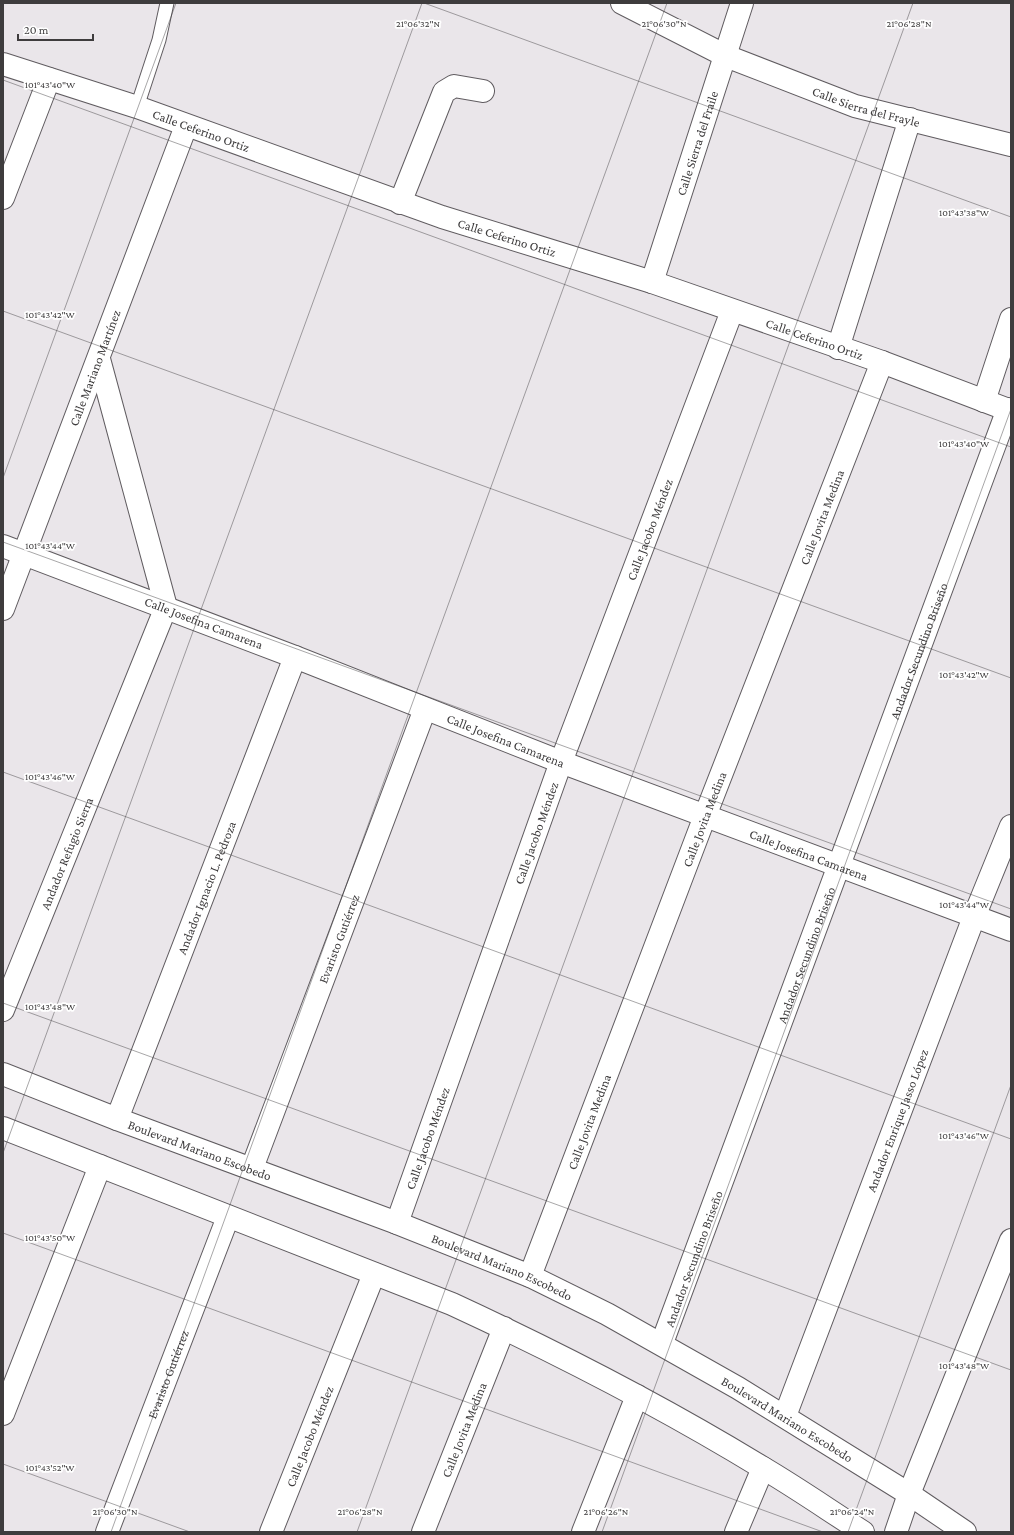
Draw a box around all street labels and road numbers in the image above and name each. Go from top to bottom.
street label: Calle Sierra del Frayle [810,83,922,130]
street label: Calle Sierra del Fraile [673,89,721,197]
street label: Calle Ceferino Ortiz [151,106,252,155]
street label: Calle Ceferino Ortiz [456,215,558,260]
street label: Calle Mariano Martínez [66,307,123,428]
street label: Calle Ceferino Ortiz [764,315,866,363]
street label: Calle Jovita Medina [796,467,847,567]
street label: Calle Jacobo Méndez [623,476,675,582]
street label: Andador Secundino Briseño [886,581,950,721]
street label: Calle Josefina Camarena [143,593,265,652]
street label: Calle Josefina Camarena [445,710,567,770]
street label: Calle Jovita Medina [679,769,729,869]
street label: Calle Jacobo Méndez [511,779,561,886]
street label: Andador Refugio Sierra [37,795,96,912]
street label: Andador Ignacio L. Pedroza [174,819,239,956]
street label: Calle Josefina Camarena [748,826,870,884]
street label: Andador Secundino Briseño [774,885,838,1025]
street label: Evaristo Gutiérrez [315,892,362,985]
street label: Andador Enrique Jasso López [863,1047,931,1194]
street label: Calle Jovita Medina [564,1072,614,1172]
street label: Calle Jacobo Méndez [402,1085,452,1191]
street label: Boulevard Mariano Escobedo [126,1116,274,1183]
street label: Andador Secundino Briseño [661,1188,725,1329]
street label: Boulevard Mariano Escobedo [429,1230,575,1303]
street label: Evaristo Gutiérrez [144,1327,192,1421]
street label: Boulevard Mariano Escobedo [719,1373,856,1465]
street label: Calle Jovita Medina [438,1380,489,1479]
street label: Calle Jacobo Méndez [282,1383,336,1489]

